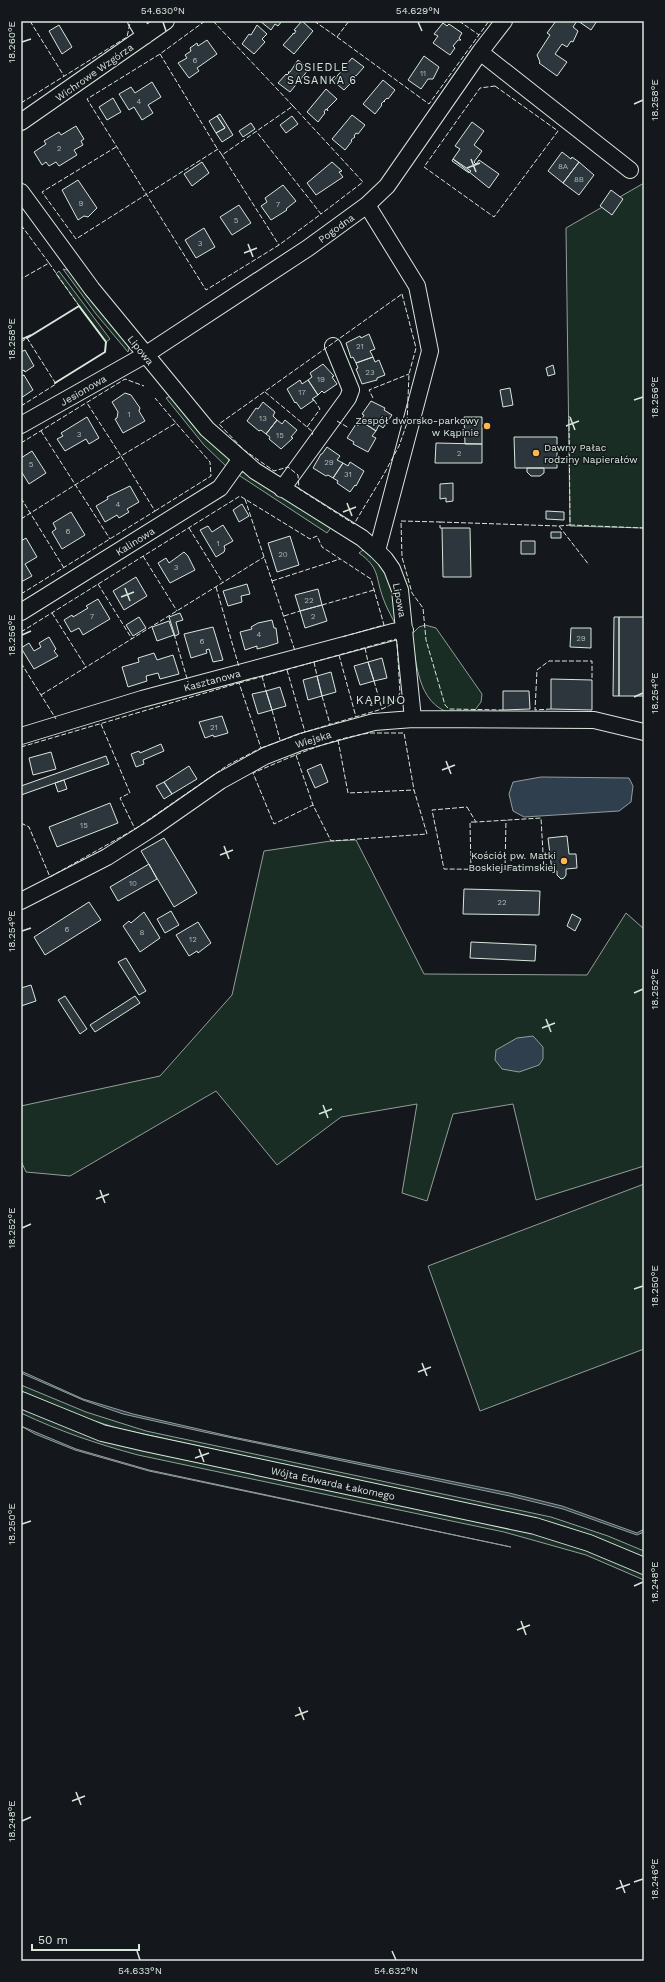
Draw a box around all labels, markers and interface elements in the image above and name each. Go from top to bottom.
text: 54.630°N [141,5,185,16]
text: 54.629°N [396,5,440,16]
text: 18.260°E [6,21,17,63]
street label: Wichrowe Wzgórza [53,41,135,103]
house number: 6 [193,56,198,65]
district label: OSIEDLE SASANKA 6 [287,61,357,87]
house number: 11 [420,69,426,78]
text: 18.258°E [649,79,660,121]
house number: 4 [137,97,142,106]
house number: 2 [57,144,62,153]
house number: 8A [558,162,569,171]
house number: 8B [574,175,584,184]
house number: 9 [79,199,84,208]
house number: 7 [276,200,281,209]
street label: Pogodna [316,212,357,245]
house number: 5 [234,216,239,225]
house number: 3 [198,239,203,248]
text: 18.258°E [6,318,17,360]
street label: Lipowa [125,333,156,368]
house number: 21 [356,342,364,351]
house number: 23 [365,368,375,377]
street label: Jesionowa [58,373,108,408]
house number: 19 [317,375,325,384]
text: 18.256°E [649,376,660,418]
house number: 17 [298,388,306,397]
house number: 1 [127,410,131,419]
house number: 13 [259,414,267,423]
place label: Zespół dworsko-parkowy w Kąpinie [355,415,480,438]
marker: Zespół dworsko-parkowy w Kąpinie [482,421,492,431]
house number: 3 [77,430,82,439]
house number: 15 [276,431,284,440]
place label: Dawny Pałac rodziny Napierałów [544,442,638,465]
marker: Dawny Pałac rodziny Napierałów [531,448,541,458]
house number: 2 [457,449,462,458]
house number: 29 [324,458,334,467]
house number: 5 [29,460,34,469]
house number: 31 [344,470,352,479]
house number: 4 [116,500,121,509]
street label: Kalinowa [114,525,157,558]
house number: 6 [66,527,71,536]
house number: 1 [216,539,220,548]
house number: 20 [278,550,288,559]
house number: 3 [174,563,179,572]
street label: Lipowa [391,582,408,618]
house number: 22 [304,596,314,605]
house number: 7 [90,612,95,621]
house number: 2 [311,612,316,621]
text: 18.256°E [6,614,17,656]
house number: 4 [257,630,262,639]
house number: 29 [576,634,586,643]
house number: 6 [200,637,205,646]
street label: Kasztanowa [182,668,242,693]
text: 18.254°E [649,672,660,714]
district label: KĄPINO [356,693,406,707]
house number: 21 [210,723,218,732]
street label: Wiejska [294,729,333,750]
house number: 15 [80,821,88,830]
place label: Kościół pw. Matki Boskiej Fatimskiej [469,850,556,873]
marker: Kościół pw. Matki Boskiej Fatimskiej [559,856,569,866]
house number: 10 [129,879,137,888]
house number: 22 [497,898,507,907]
text: 18.254°E [6,910,17,952]
house number: 6 [65,925,70,934]
house number: 8 [140,928,145,937]
house number: 12 [189,935,197,944]
text: 18.252°E [649,968,660,1010]
text: 18.252°E [6,1207,17,1249]
text: 18.250°E [649,1265,660,1307]
street label: Wójta Edwarda Łakomego [270,1465,396,1502]
text: 18.250°E [6,1503,17,1545]
text: 18.248°E [649,1561,660,1603]
text: 18.248°E [6,1800,17,1842]
text: 18.246°E [649,1858,660,1900]
scale bar [32,1926,139,1952]
text: 50 m [38,1933,68,1947]
text: 54.633°N [118,1965,162,1976]
text: 54.632°N [374,1965,418,1976]

